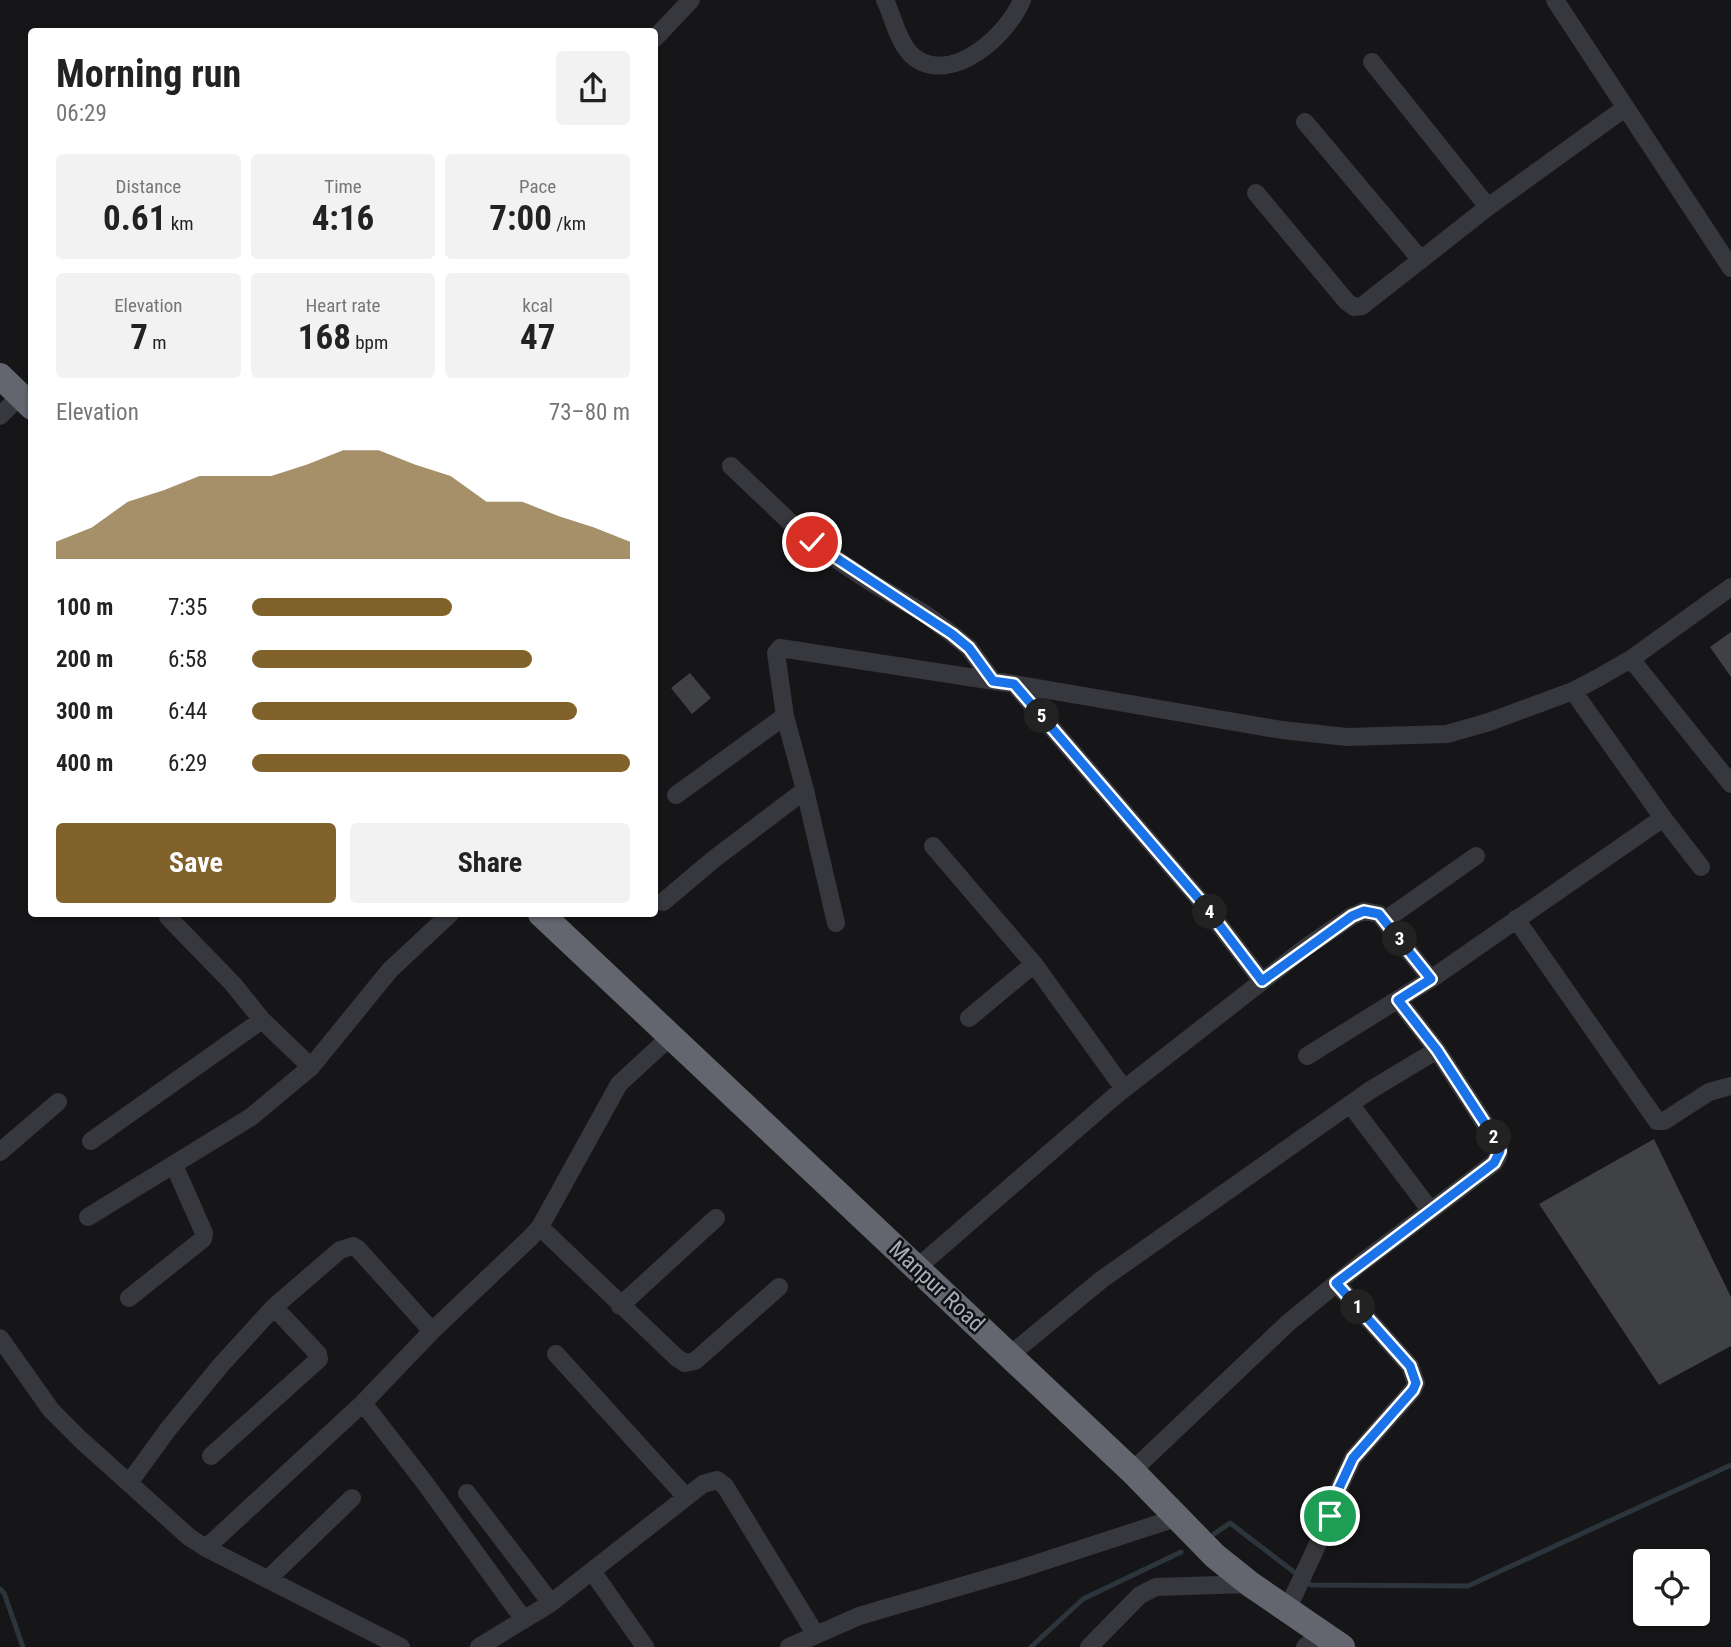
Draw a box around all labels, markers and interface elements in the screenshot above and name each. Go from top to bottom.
button: share [556,51,630,125]
text: Morning run [56,52,241,96]
text: 06:29 [56,100,107,127]
text: Distance [116,175,181,198]
text: Time [324,175,362,198]
text: Pace [519,175,556,198]
text: 0.61 [103,198,166,239]
text: 4:16 [312,198,374,239]
text: 7:00 [489,198,552,239]
text: km [166,212,194,235]
text: /km [552,212,586,235]
text: Elevation [114,294,183,317]
text: Heart rate [305,294,381,317]
text: kcal [522,294,553,317]
text: 7 [130,317,148,358]
text: 168 [298,317,351,358]
text: 47 [520,317,555,358]
text: m [148,331,167,354]
text: bpm [351,331,388,354]
text: Elevation [56,399,139,426]
text: 73–80 m [549,399,630,426]
pin [782,512,842,572]
icon: check [793,523,831,561]
text: 100 m [56,594,113,621]
text: 7:35 [168,594,207,621]
text: 200 m [56,646,113,673]
text: 6:58 [168,646,207,673]
text: 300 m [56,698,113,725]
text: 6:44 [168,698,207,725]
pin: 5 [1024,698,1060,734]
text: 5 [1037,704,1046,727]
text: 400 m [56,750,113,777]
text: 6:29 [168,750,207,777]
button: Save [56,823,336,903]
button: Share [350,823,630,903]
pin: 4 [1192,894,1228,930]
text: 4 [1205,900,1214,923]
pin: 3 [1382,922,1418,956]
text: 3 [1395,927,1404,950]
pin: 2 [1476,1120,1512,1154]
text: 2 [1489,1125,1498,1148]
street label: Manpur Road [883,1235,990,1337]
pin: 1 [1340,1290,1376,1324]
text: 1 [1353,1295,1362,1318]
pin [1300,1486,1360,1546]
icon: arrive [1311,1497,1349,1535]
map controls [1633,1549,1710,1626]
button: locate [1633,1549,1710,1626]

